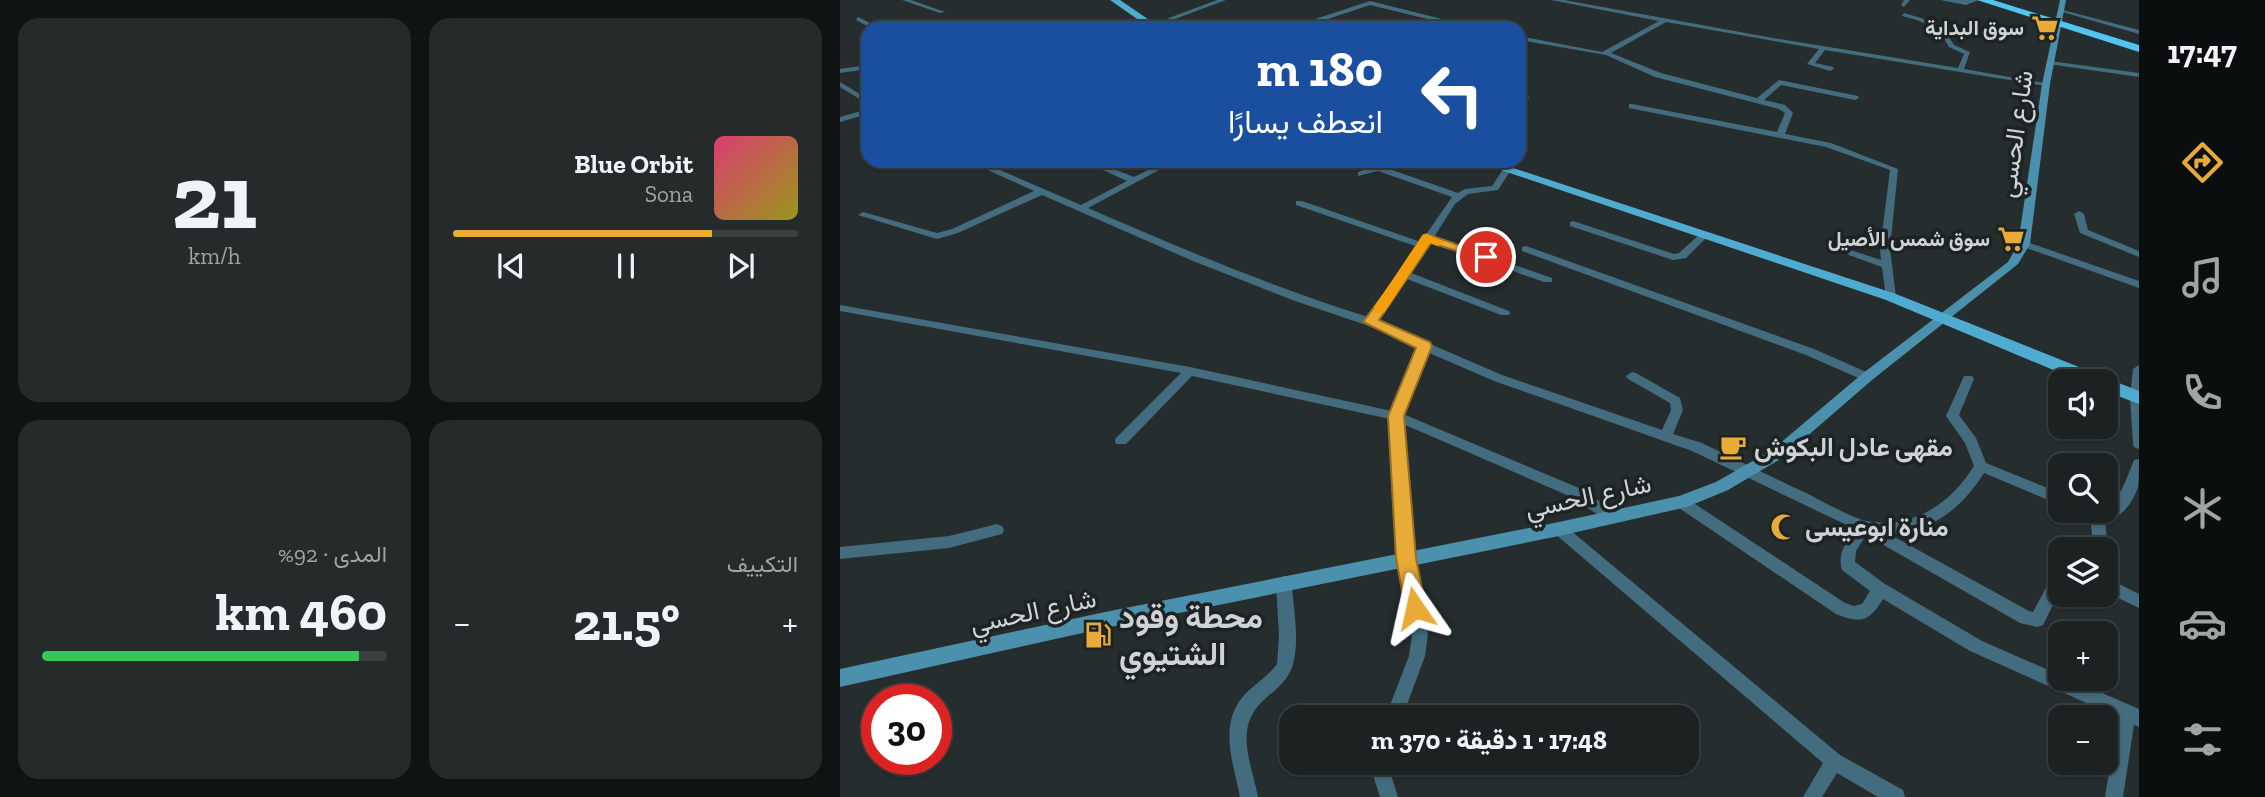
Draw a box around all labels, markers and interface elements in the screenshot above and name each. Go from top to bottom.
supermarket icon: سوق البداية [2030,13,2060,43]
place label: سوق البداية [1925,15,2024,41]
text: 17:47 [2167,33,2237,71]
text: 180 m [1256,40,1383,99]
icon: left [1407,49,1498,140]
street label: شارع الحسي [1990,68,2045,200]
text: انعطف يسارًا [1228,103,1383,141]
icon: directions [2178,138,2227,187]
text: 21 [172,142,257,251]
text: Blue Orbit [574,148,693,180]
text: Sona [645,180,693,208]
supermarket icon: سوق شمس الأصيل [1996,224,2026,254]
place label: سوق شمس الأصيل [1828,226,1990,252]
pin [1456,227,1516,287]
icon: arrive [1467,238,1505,276]
text: km/h [188,242,241,270]
icon: previous [492,247,530,285]
icon: pause [607,247,645,285]
icon: next [722,247,760,285]
icon: music [2178,253,2227,302]
icon: phone [2178,368,2227,417]
map controls [2048,369,2118,775]
button: sound [2048,369,2118,439]
place label: مقهى عادل البكوش [1754,431,1953,463]
cafe icon: مقهى عادل البكوش [1718,432,1748,462]
button: search [2048,453,2118,523]
street label: شارع الحسي [1522,467,1655,530]
icon: climate [2178,484,2227,533]
place label: منارة ابوعيسى [1805,511,1949,543]
mosque icon: منارة ابوعيسى [1769,512,1799,542]
button: layers [2048,537,2118,607]
text: المدى · 92% [278,540,387,568]
text: التكييف [727,550,798,578]
position arrow [1378,571,1452,645]
text: 460 km [215,581,387,643]
street label: شارع الحسي [967,582,1100,645]
text: 21.5° [573,591,680,653]
place label: محطة وقود الشتيوي [1119,598,1263,680]
icon: car [2178,599,2227,648]
text: − [453,600,471,646]
text: + [782,600,798,646]
fuel station icon: محطة وقود الشتيوي [1083,620,1113,650]
button: + [2048,621,2118,691]
speed limit sign: 30 [861,684,952,775]
button: − [2048,705,2118,775]
icon: filters [2178,715,2227,764]
text: 17:48 · 1 دقيقة · 370 m [1371,724,1607,756]

